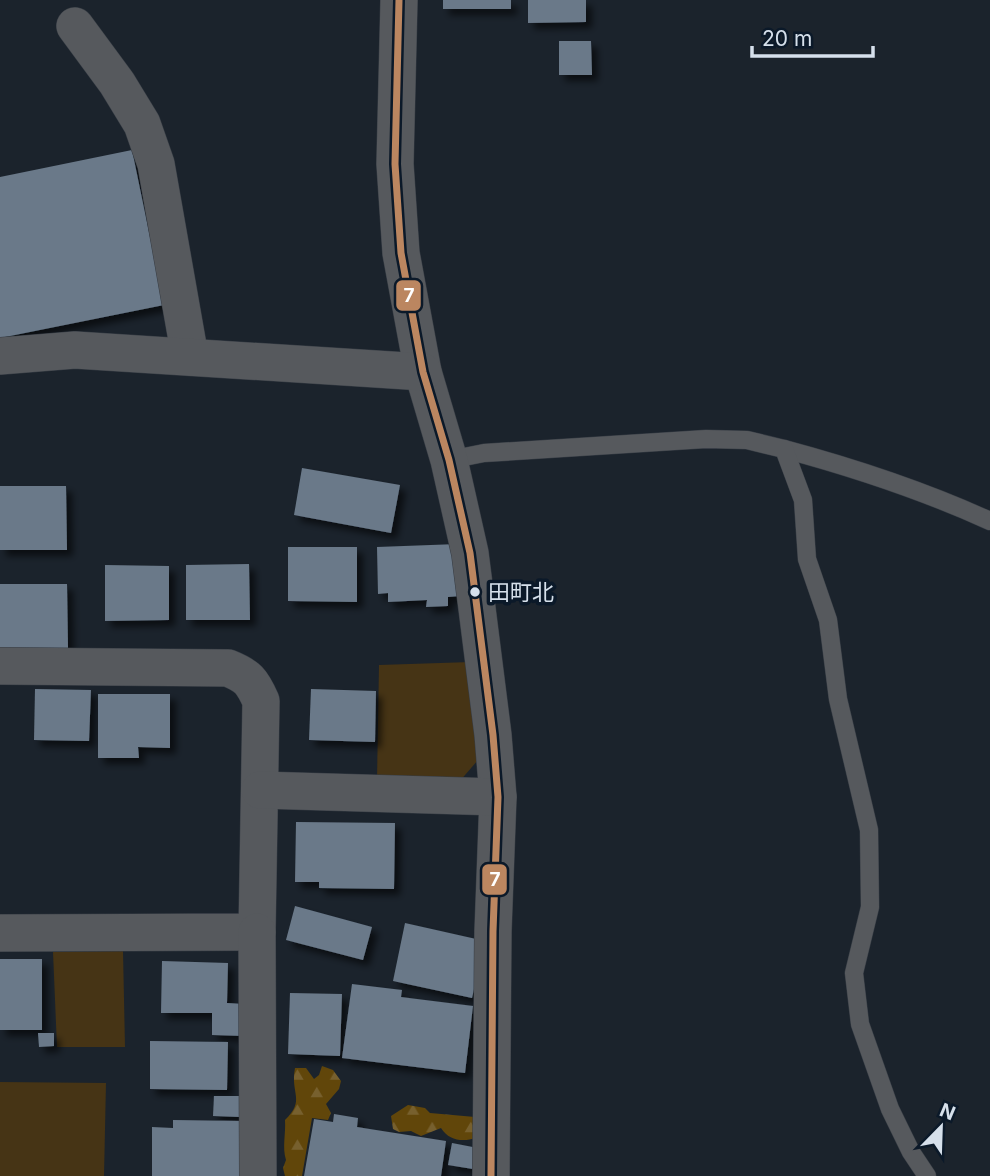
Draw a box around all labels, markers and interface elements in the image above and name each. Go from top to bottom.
scale bar [752,14,873,58]
text: 20 m [762,26,812,51]
line badge: 7 [395,279,422,312]
text: 7 [403,284,415,307]
place label: 田町北 [488,579,554,605]
marker: 田町北 [468,585,482,599]
line badge: 7 [481,863,508,896]
text: 7 [489,868,501,891]
north arrow [906,1092,976,1162]
text: N [936,1098,959,1125]

